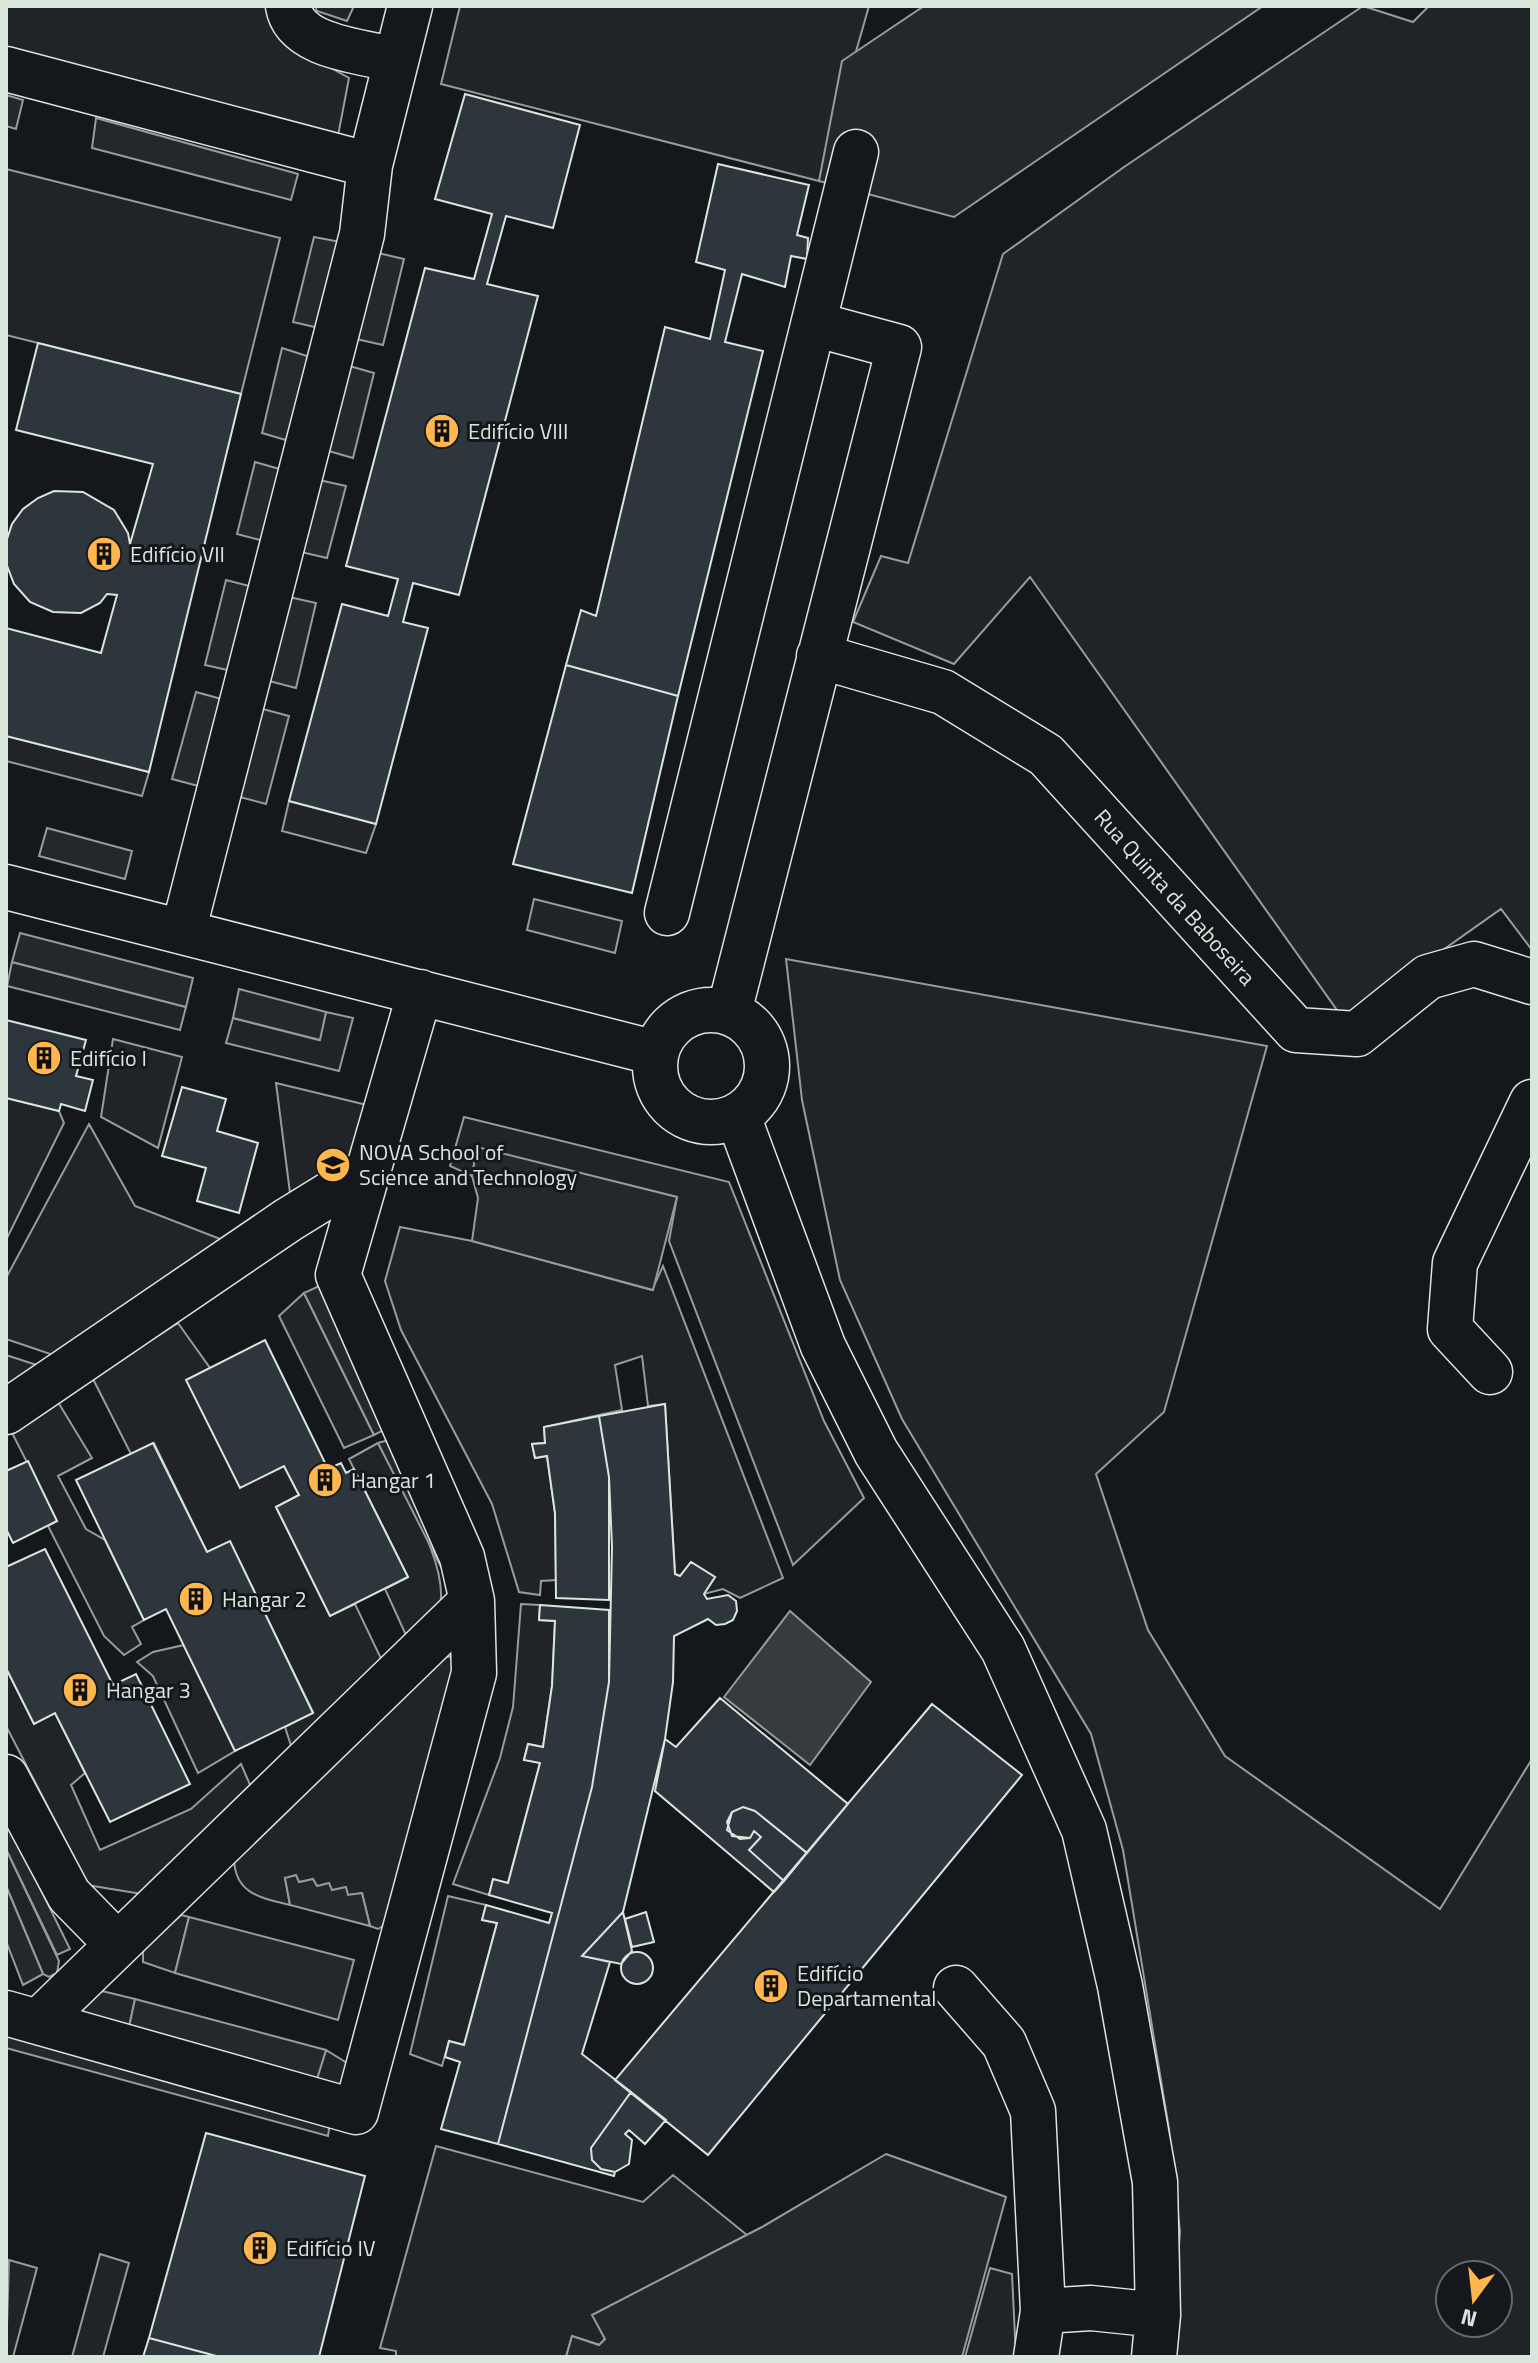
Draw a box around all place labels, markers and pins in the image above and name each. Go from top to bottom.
building icon: Edifício VIII [423,412,461,450]
place label: Edifício VIII [468,414,568,448]
building icon: Edifício VII [85,535,123,573]
place label: Edifício VII [130,537,225,571]
building icon: Edifício I [25,1039,63,1077]
place label: Edifício I [70,1041,147,1075]
place label: NOVA School of Science and Technology [359,1135,578,1194]
school or university icon: NOVA School of Science and Technology [314,1146,352,1184]
building icon: Hangar 1 [306,1461,344,1499]
place label: Hangar 1 [351,1463,436,1497]
building icon: Hangar 2 [177,1580,215,1618]
place label: Hangar 2 [222,1582,307,1616]
building icon: Hangar 3 [61,1671,99,1709]
place label: Hangar 3 [106,1673,191,1707]
place label: Edifício Departamental [797,1956,936,2015]
building icon: Edifício Departamental [752,1967,790,2005]
building icon: Edifício IV [241,2229,279,2267]
place label: Edifício IV [286,2231,376,2265]

